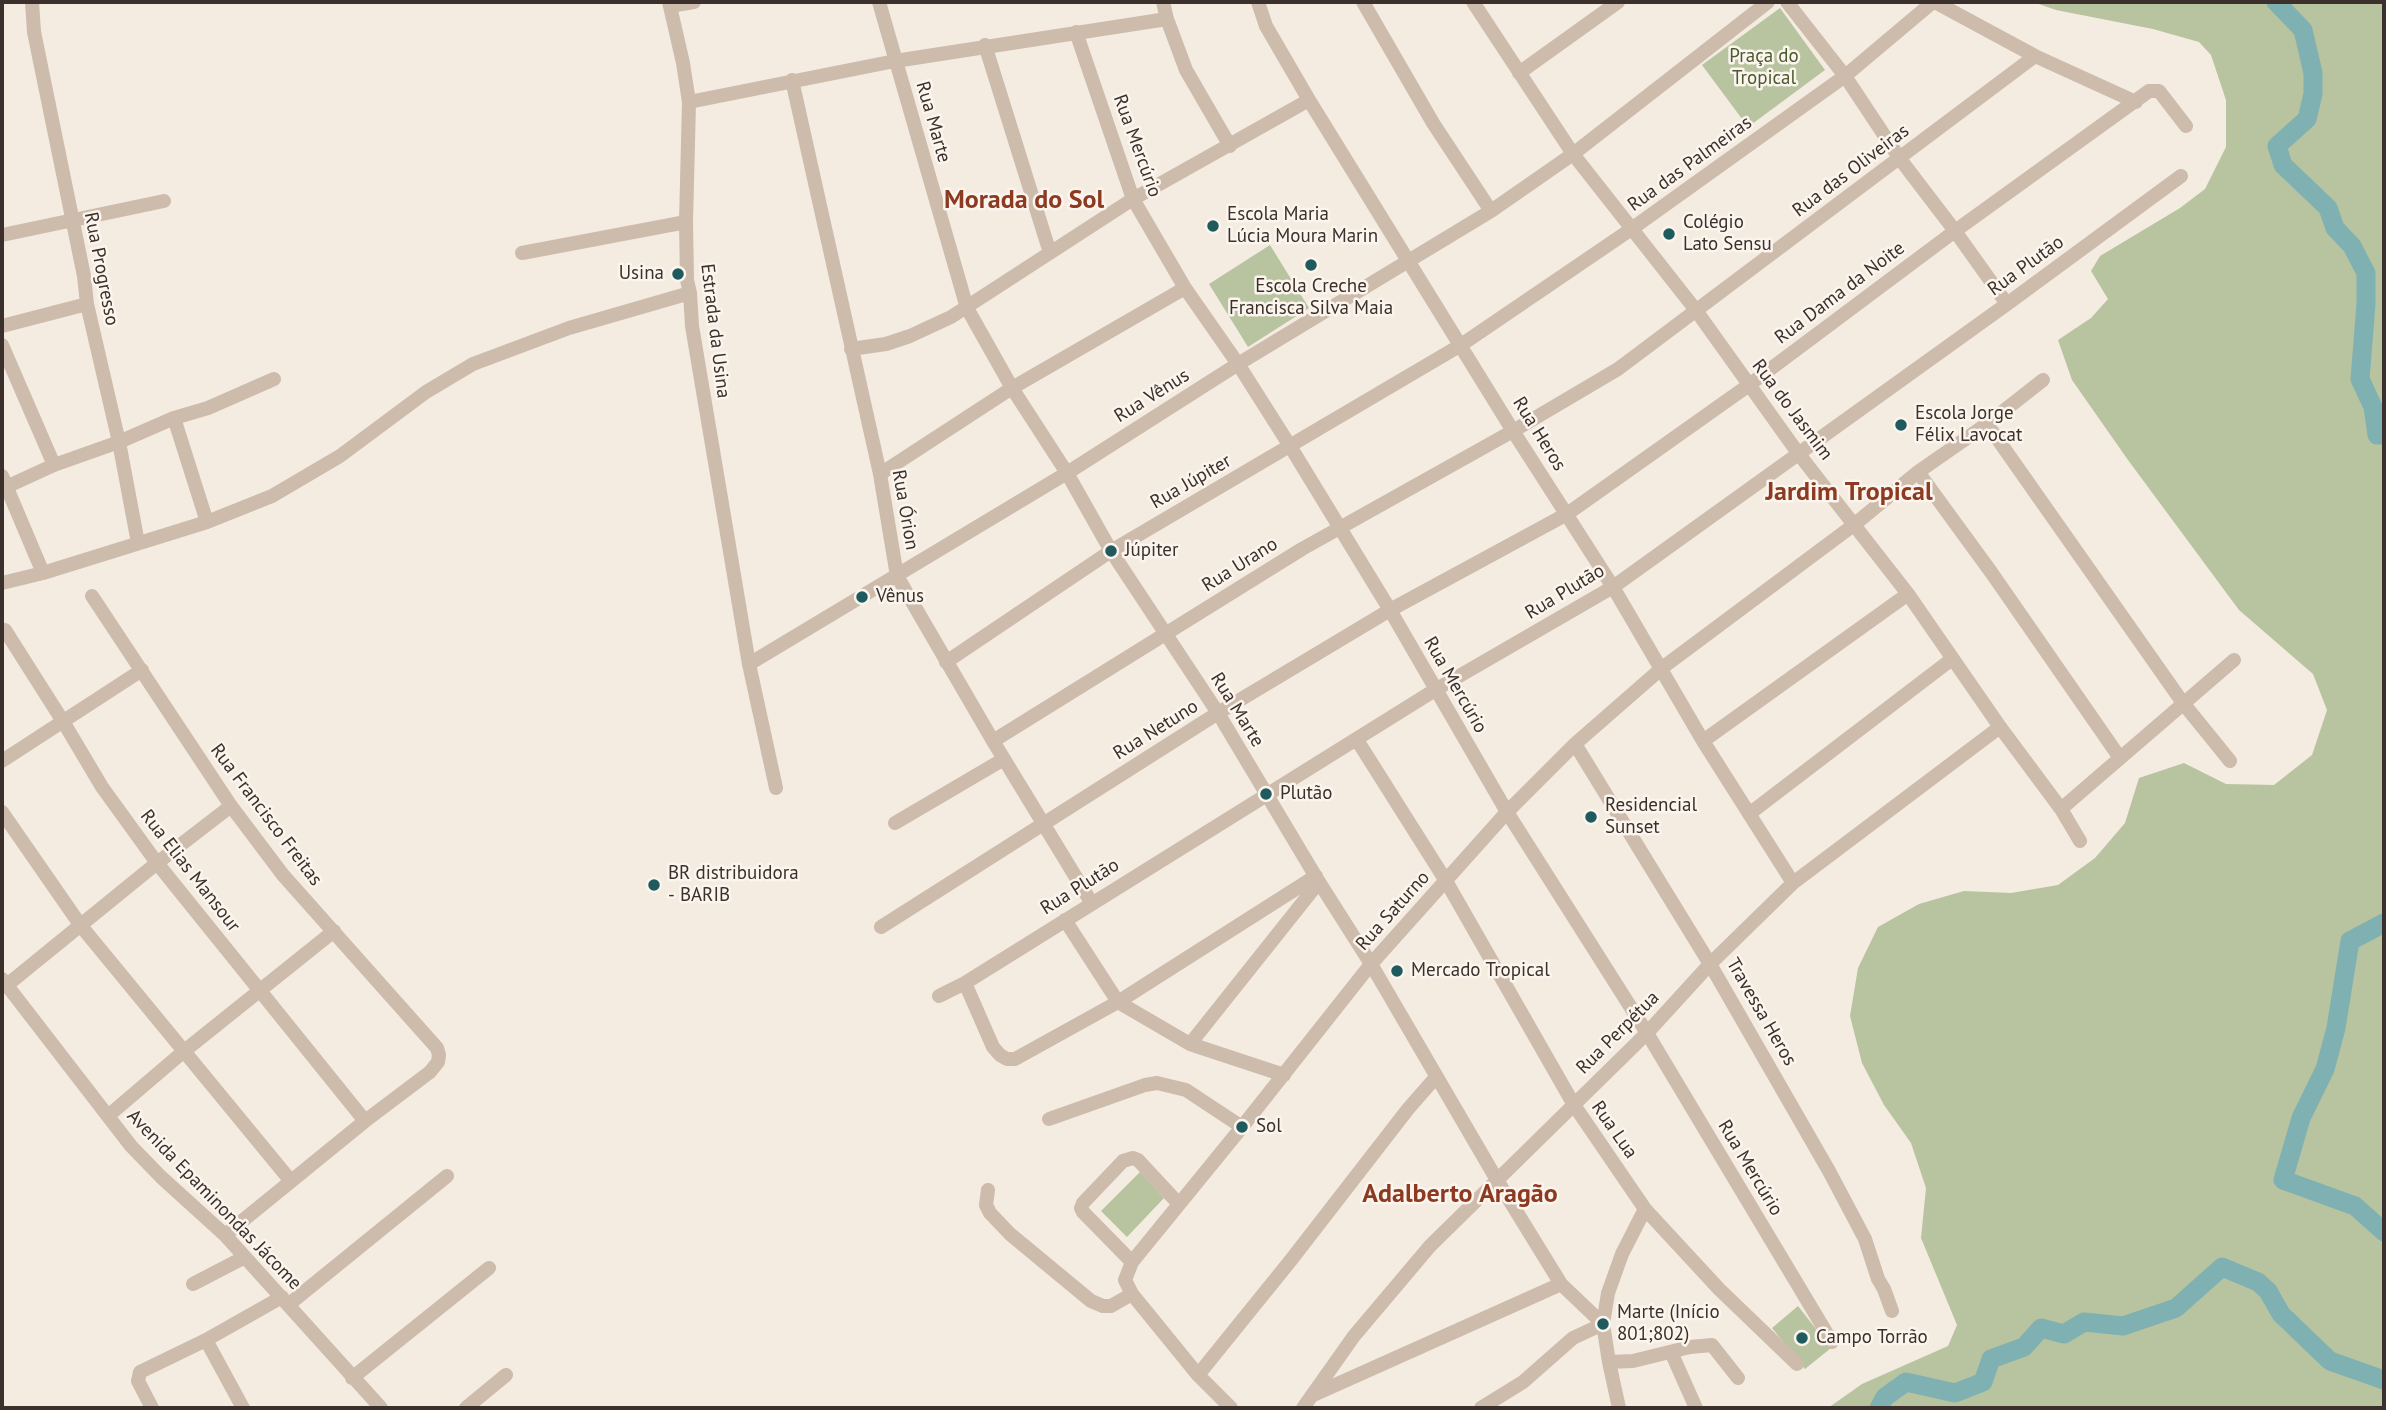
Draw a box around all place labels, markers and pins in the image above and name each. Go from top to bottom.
place label: Escola Maria Lúcia Moura Marin [1227,204,1378,248]
place label: Colégio Lato Sensu [1683,212,1772,256]
marker: Escola Maria Lúcia Moura Marin [1205,218,1221,234]
marker: Colégio Lato Sensu [1661,226,1677,242]
marker: Escola Creche Francisca Silva Maia [1303,257,1319,273]
place label: Usina [619,263,664,285]
marker: Usina [670,266,686,282]
place label: Escola Creche Francisca Silva Maia [1229,276,1393,320]
place label: Escola Jorge Félix Lavocat [1915,403,2022,447]
marker: Escola Jorge Félix Lavocat [1893,417,1909,433]
place label: Júpiter [1125,540,1178,562]
marker: Júpiter [1103,543,1119,559]
place label: Vênus [876,586,924,608]
marker: Vênus [854,589,870,605]
place label: Plutão [1280,783,1332,805]
marker: Plutão [1258,786,1274,802]
place label: Residencial Sunset [1605,795,1697,839]
marker: Residencial Sunset [1583,809,1599,825]
place label: BR distribuidora - BARIB [668,863,799,907]
marker: BR distribuidora - BARIB [646,877,662,893]
place label: Mercado Tropical [1411,960,1550,982]
marker: Mercado Tropical [1389,963,1405,979]
place label: Sol [1256,1116,1282,1138]
marker: Sol [1234,1119,1250,1135]
place label: Marte (Início 801;802) [1617,1302,1720,1346]
marker: Marte (Início 801;802) [1595,1316,1611,1332]
place label: Campo Torrão [1816,1327,1928,1349]
marker: Campo Torrão [1794,1330,1810,1346]

